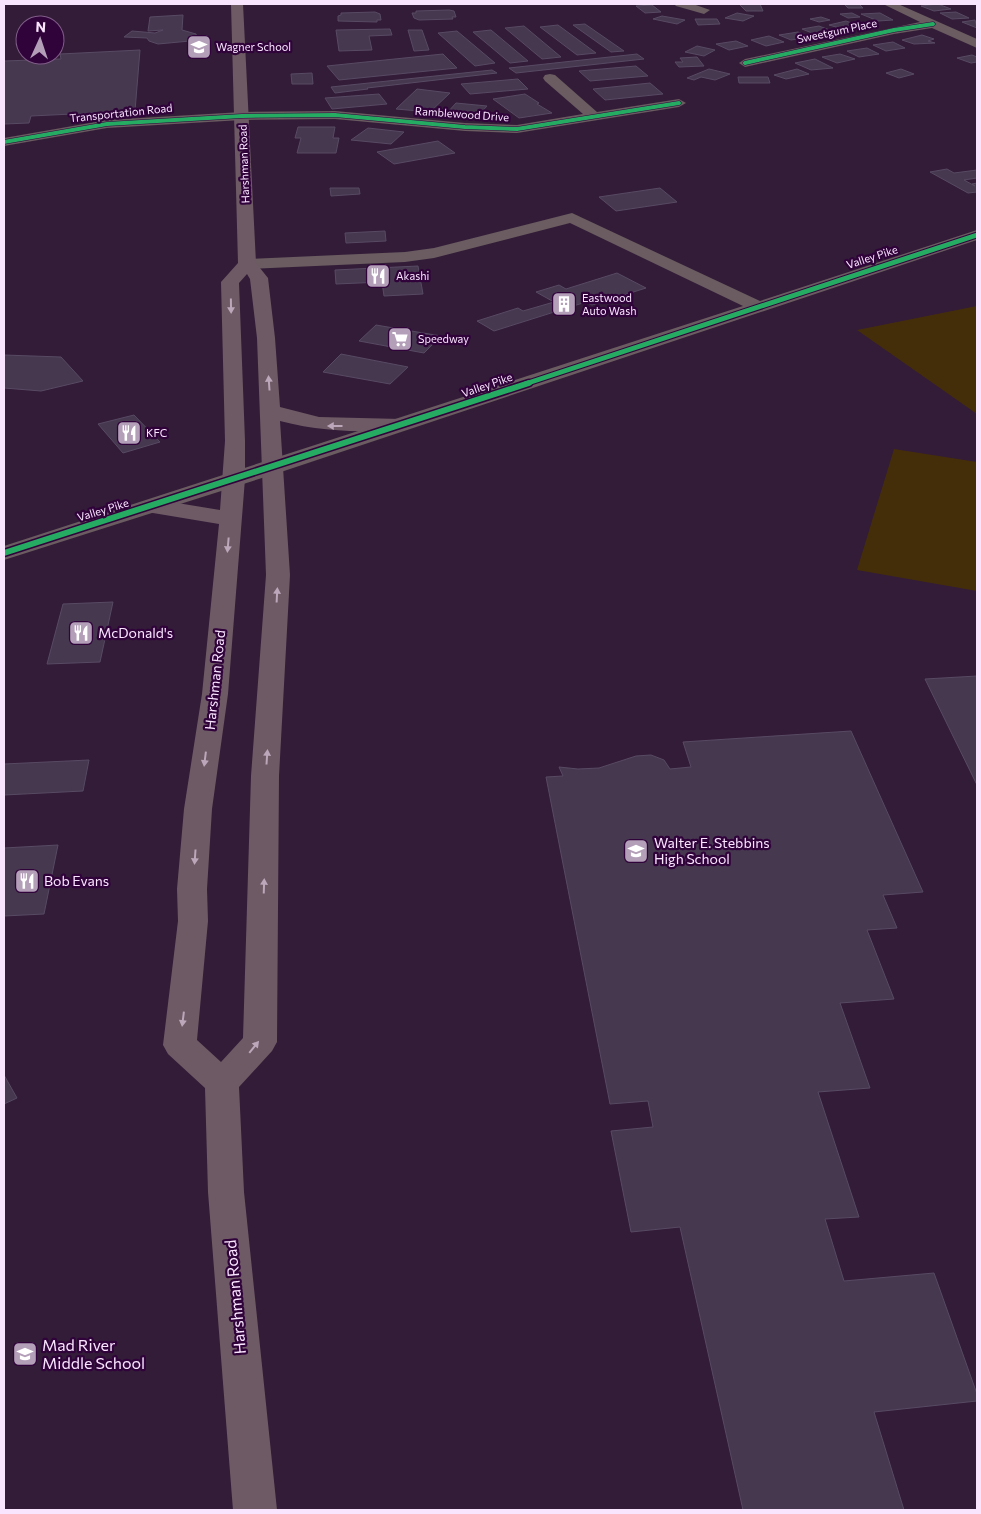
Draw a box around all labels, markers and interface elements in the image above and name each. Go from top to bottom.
north arrow [15,15,65,65]
street label: Sweetgum Place [796,16,878,45]
text: N [35,18,46,35]
school or university icon: Wagner School [186,34,212,60]
place label: Wagner School [216,40,291,53]
street label: Transportation Road [69,101,173,124]
street label: Ramblewood Drive [414,104,510,123]
street label: Harshman Road [236,124,251,204]
street label: Valley Pike [845,242,899,271]
restaurant icon: Akashi [365,263,391,289]
place label: Akashi [396,269,430,282]
building icon: Eastwood Auto Wash [551,291,577,317]
place label: Eastwood Auto Wash [582,291,636,317]
one-way arrow [227,299,235,315]
supermarket icon: Speedway [387,326,413,352]
place label: Speedway [418,332,469,345]
street label: Valley Pike [460,370,514,399]
one-way arrow [265,375,273,391]
restaurant icon: KFC [116,420,142,446]
one-way arrow [326,422,342,430]
place label: KFC [146,426,167,439]
street label: Valley Pike [76,495,130,523]
one-way arrow [224,537,232,553]
one-way arrow [274,587,282,603]
restaurant icon: McDonald's [68,620,94,646]
place label: McDonald's [98,624,173,641]
street label: Harshman Road [201,629,228,731]
one-way arrow [263,749,271,765]
one-way arrow [201,751,209,767]
place label: Walter E. Stebbins High School [654,834,770,867]
school or university icon: Walter E. Stebbins High School [623,838,649,864]
one-way arrow [190,850,198,866]
restaurant icon: Bob Evans [14,868,40,894]
place label: Bob Evans [44,872,109,889]
one-way arrow [260,878,268,894]
one-way arrow [179,1012,187,1028]
one-way arrow [249,1040,260,1053]
street label: Harshman Road [220,1239,249,1355]
place label: Mad River Middle School [42,1335,145,1372]
school or university icon: Mad River Middle School [12,1341,38,1367]

